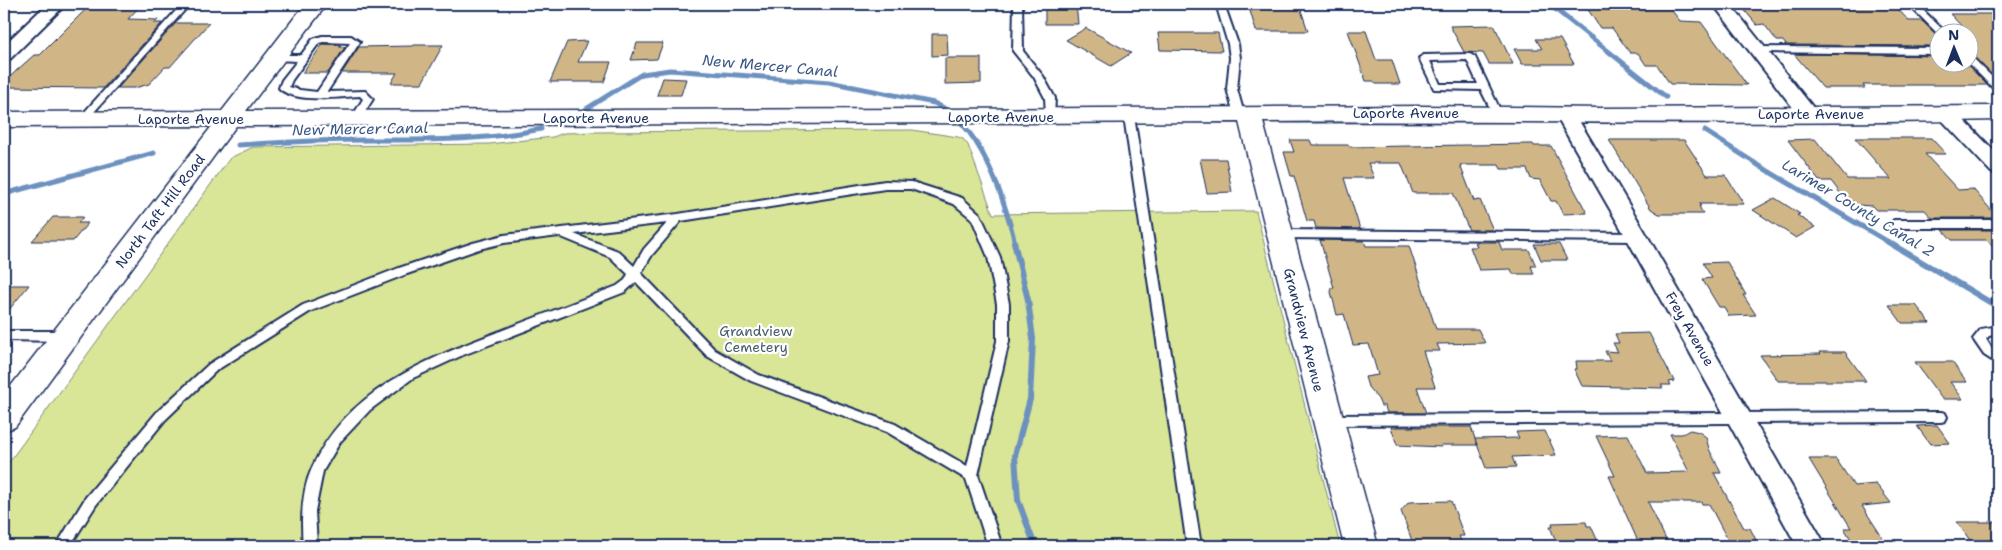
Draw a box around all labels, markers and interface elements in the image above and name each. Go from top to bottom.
north arrow [1930,22,1980,72]
text: N [1948,26,1959,44]
water label: New Mercer Canal [701,50,839,82]
street label: Laporte Avenue [1353,104,1459,122]
street label: Laporte Avenue [1758,105,1864,123]
street label: Laporte Avenue [948,108,1054,126]
street label: Laporte Avenue [543,109,649,127]
street label: Laporte Avenue [138,110,244,128]
water label: New Mercer Canal [292,118,429,140]
street label: North Taft Hill Road [111,150,209,272]
water label: Larimer County Canal 2 [1778,155,1938,261]
street label: Grandview Avenue [1280,266,1328,394]
street label: Frey Avenue [1661,289,1719,370]
park label: Grandview Cemetery [719,322,793,356]

